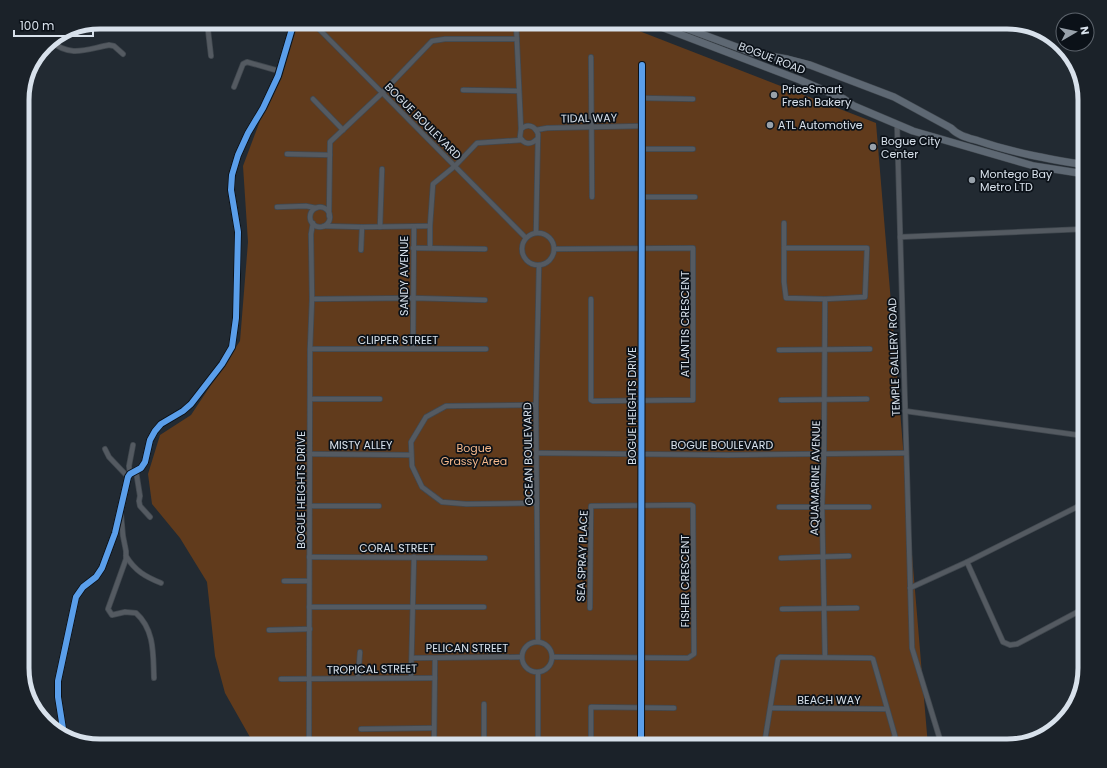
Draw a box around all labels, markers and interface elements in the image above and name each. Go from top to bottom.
scale bar [14,12,93,38]
north arrow [1055,12,1095,52]
text: 100 m [20,17,54,34]
text: N [1076,25,1093,36]
street label: BOGUE ROAD [736,38,808,78]
street label: BOGUE BOULEVARD [381,79,465,163]
place label: PriceSmart Fresh Bakery [782,81,852,110]
marker: PriceSmart Fresh Bakery [769,90,779,100]
street label: TIDAL WAY [561,110,618,126]
place label: ATL Automotive [778,117,863,133]
marker: ATL Automotive [765,120,775,130]
place label: Bogue City Center [881,133,941,162]
marker: Bogue City Center [868,142,878,152]
place label: Montego Bay Metro LTD [980,166,1053,195]
marker: Montego Bay Metro LTD [967,175,977,185]
street label: SANDY AVENUE [396,236,412,316]
street label: ATLANTIS CRESCENT [677,271,693,377]
street label: TEMPLE GALLERY ROAD [884,297,904,416]
street label: CLIPPER STREET [358,332,438,348]
street label: BOGUE HEIGHTS DRIVE [624,347,640,465]
street label: OCEAN BOULEVARD [519,402,537,506]
street label: AQUAMARINE AVENUE [806,420,824,536]
street label: BOGUE HEIGHTS DRIVE [293,431,309,549]
street label: MISTY ALLEY [330,437,393,453]
street label: BOGUE BOULEVARD [671,437,773,453]
park label: Bogue Grassy Area [441,440,507,469]
street label: SEA SPRAY PLACE [572,510,592,602]
street label: FISHER CRESCENT [677,535,693,627]
street label: CORAL STREET [359,540,435,556]
street label: PELICAN STREET [426,640,508,656]
street label: TROPICAL STREET [327,660,417,678]
street label: BEACH WAY [797,692,861,708]

